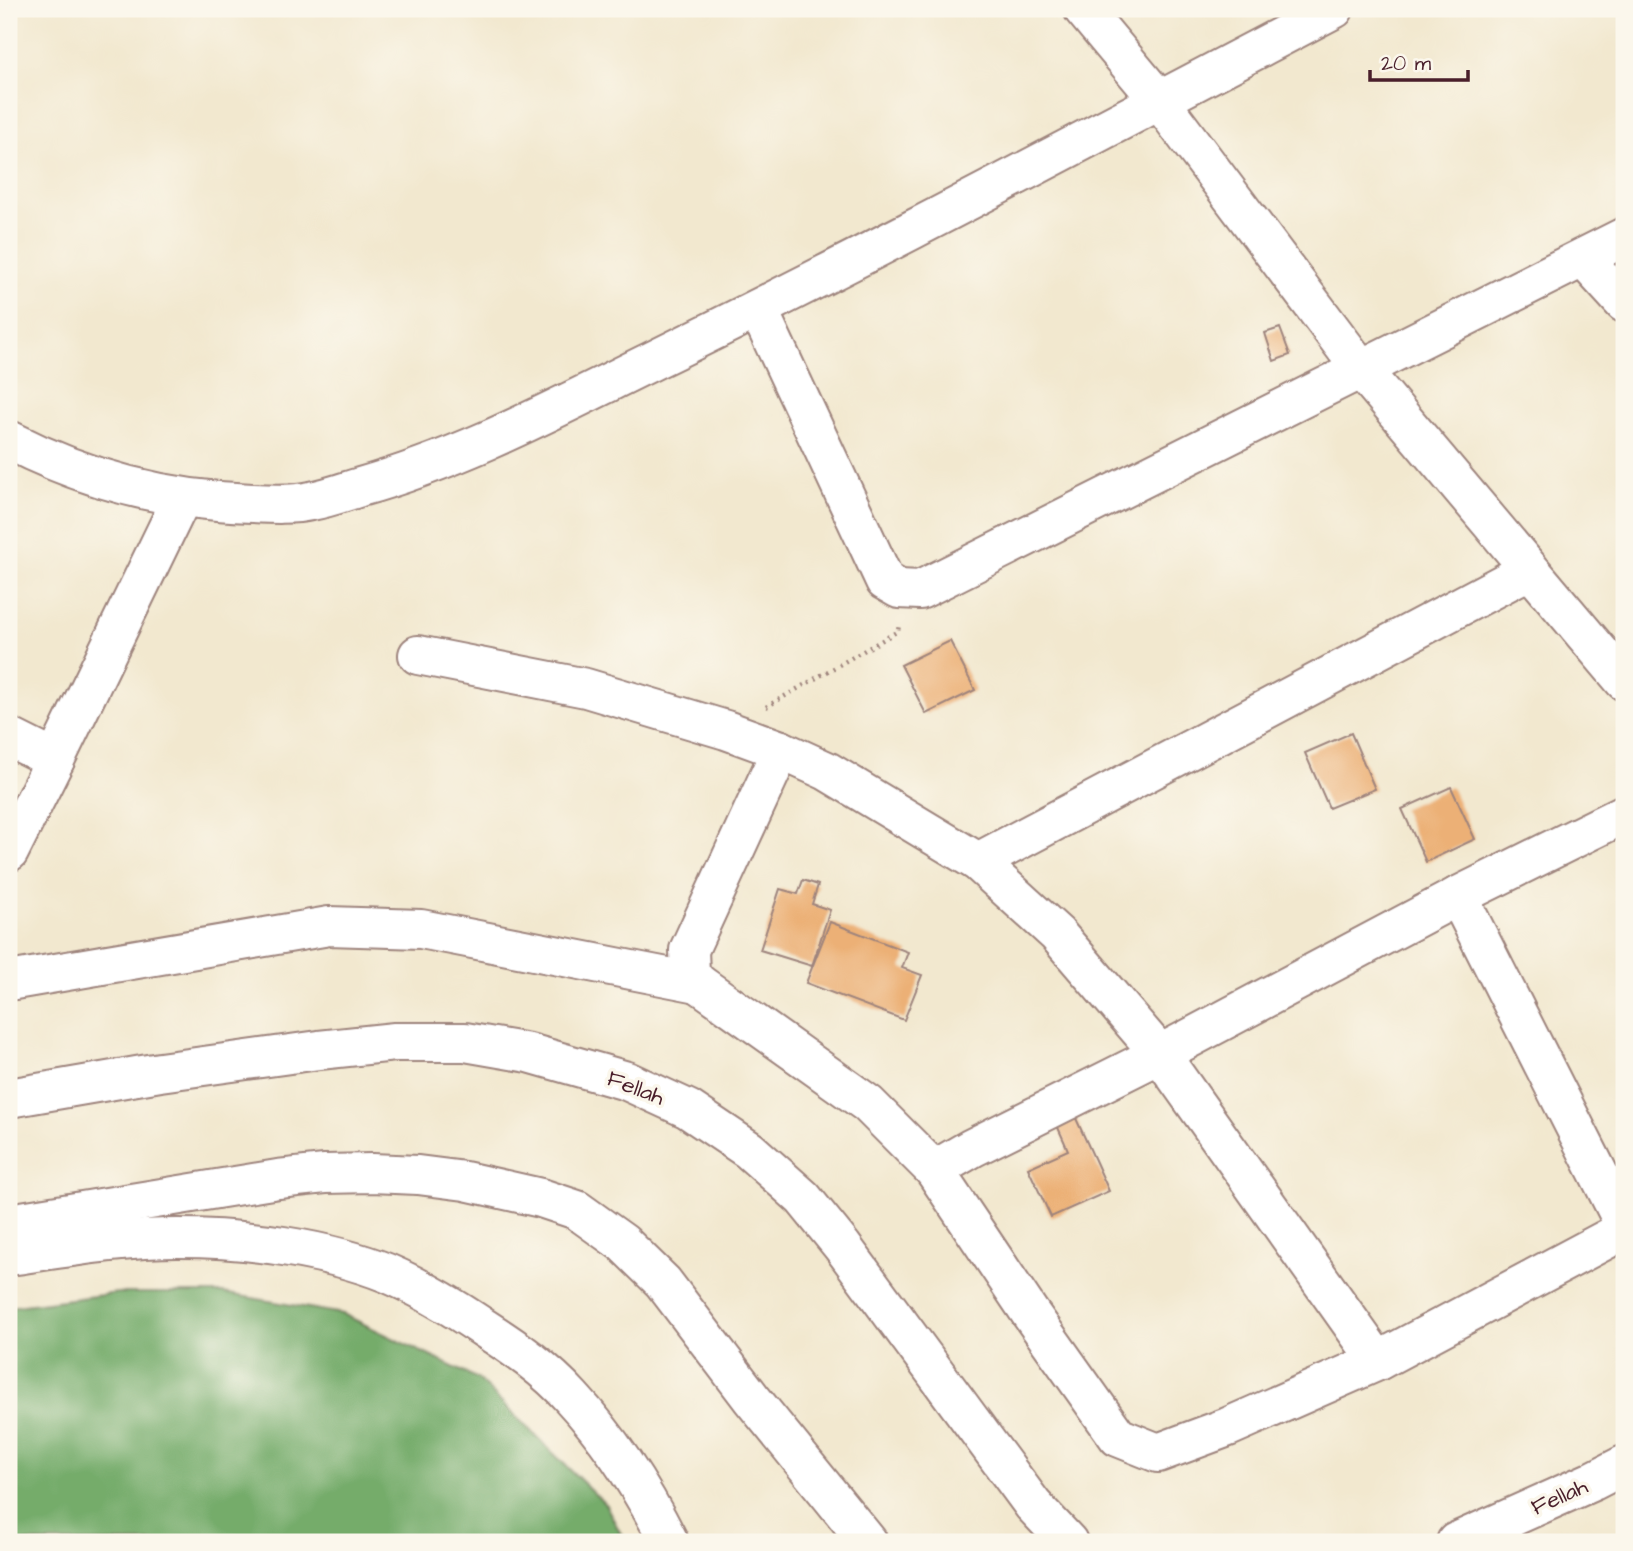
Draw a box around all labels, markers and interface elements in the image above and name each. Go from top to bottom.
scale bar [1370,38,1468,82]
text: 20 m [1381,49,1432,78]
street label: Fellah [603,1062,669,1114]
street label: Fellah [1526,1470,1593,1523]

